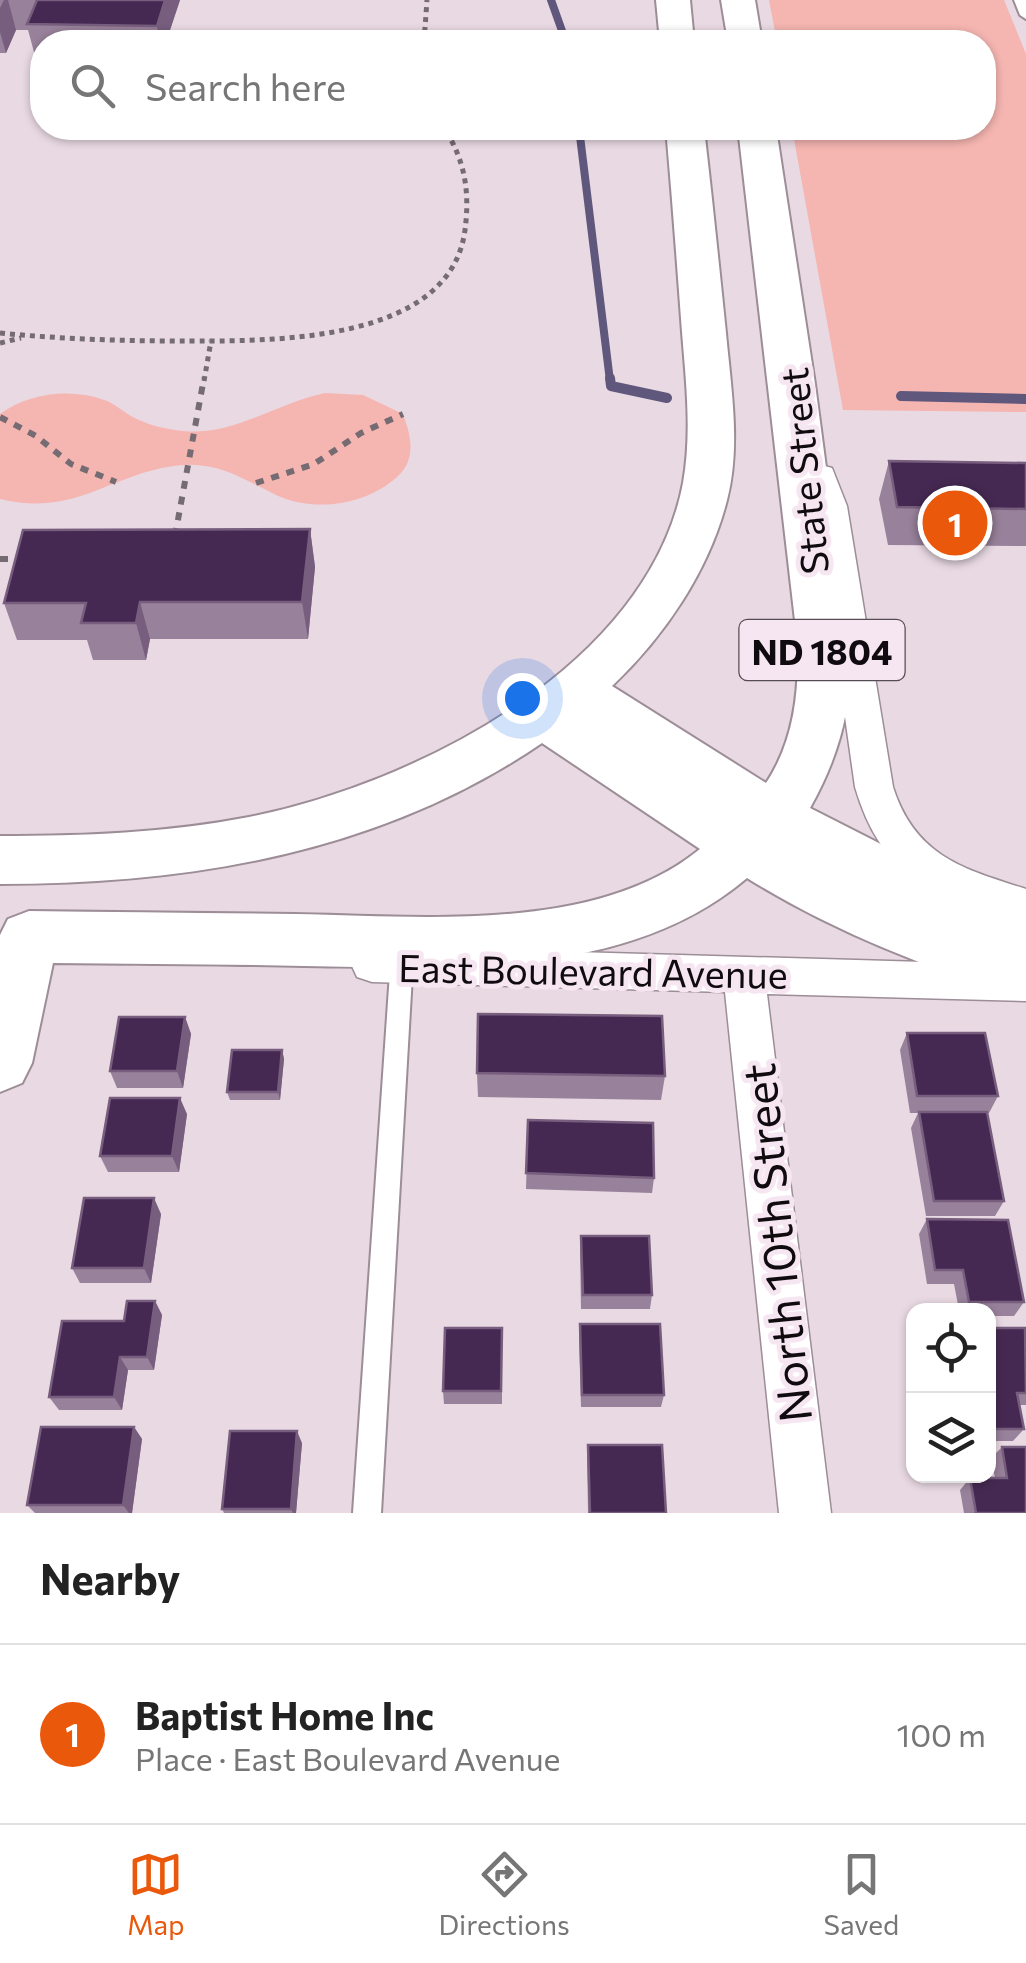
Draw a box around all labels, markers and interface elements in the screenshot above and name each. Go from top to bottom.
search box [30,30,996,140]
icon: search [65,58,120,113]
text: Search here [145,62,346,109]
street label: State Street [769,365,837,577]
pin: 1 [922,486,988,560]
road number: ND 1804 [740,620,904,680]
your location [497,673,548,724]
street label: East Boulevard Avenue [398,943,788,997]
street label: North 10th Street [729,1061,821,1425]
map controls [906,1303,996,1483]
button: locate [906,1303,996,1393]
button: layers [906,1393,996,1483]
text: Nearby [40,1552,180,1604]
text: Baptist Home Inc [135,1691,434,1738]
text: 1 [65,1714,80,1754]
text: 100 m [897,1714,986,1754]
text: Place · East Boulevard Avenue [135,1738,561,1778]
tab: Map [127,1847,185,1941]
tab: Directions [438,1847,570,1941]
tab: Saved [824,1847,899,1941]

